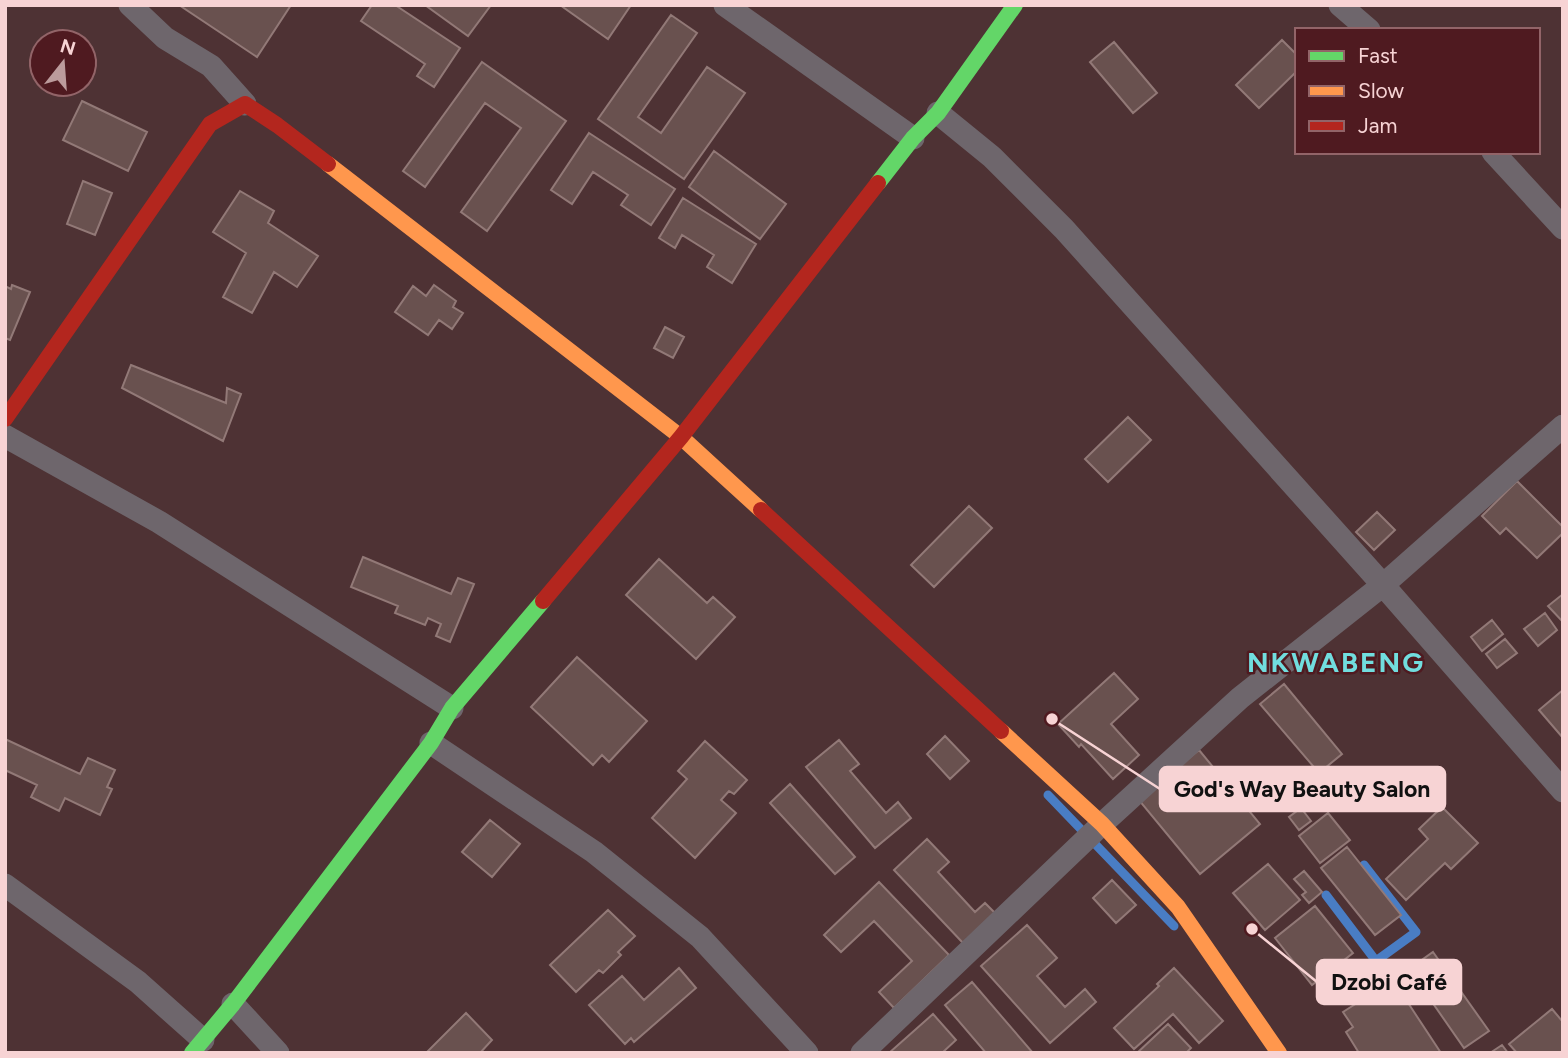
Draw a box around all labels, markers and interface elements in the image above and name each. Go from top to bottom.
north arrow [28,28,98,98]
legend [1295,28,1540,154]
text: N [57,34,78,60]
text: Fast [1358,43,1398,68]
text: Slow [1358,78,1404,103]
text: Jam [1358,113,1397,138]
district label: NKWABENG [1247,645,1425,679]
callout: God's Way Beauty Salon [1160,767,1445,811]
text: God's Way Beauty Salon [1174,775,1430,803]
callout: Dzobi Café [1317,960,1461,1004]
text: Dzobi Café [1331,968,1447,996]

